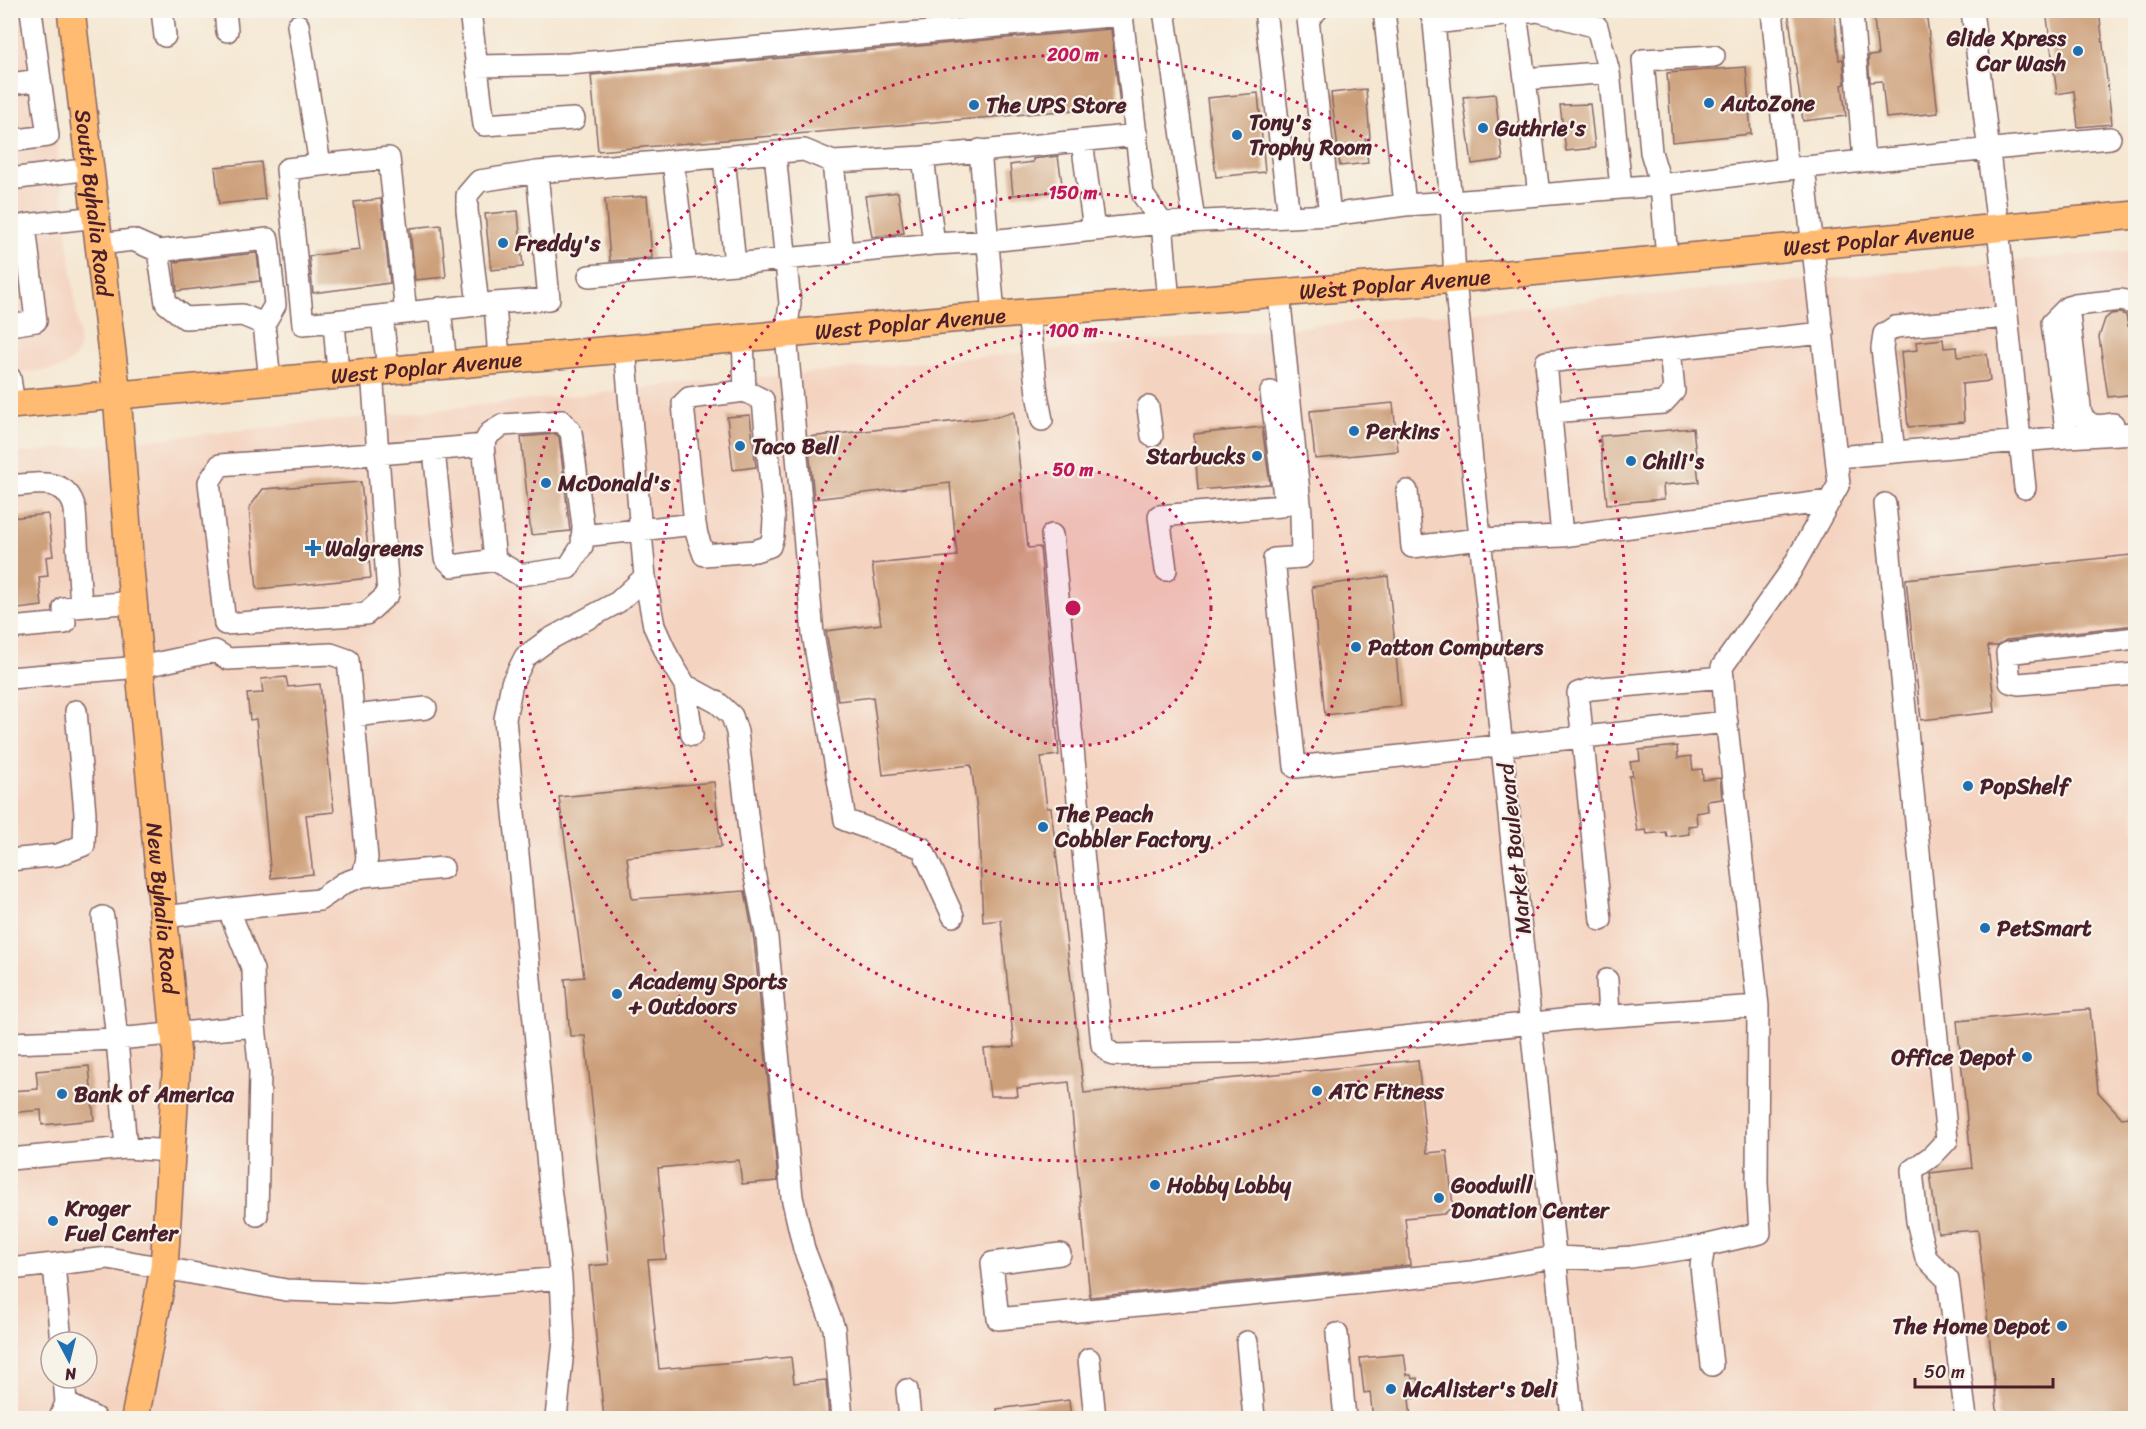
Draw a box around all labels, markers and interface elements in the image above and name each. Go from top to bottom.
place label: Glide Xpress Car Wash [1945,19,2067,83]
text: 200 m [1046,39,1099,71]
marker: Glide Xpress Car Wash [2071,44,2085,58]
place label: AutoZone [1720,84,1816,123]
place label: The UPS Store [986,86,1127,125]
marker: AutoZone [1702,96,1716,110]
marker: The UPS Store [967,98,981,112]
place label: Tony's Trophy Room [1249,103,1372,167]
street label: South Byhalia Road [63,107,124,300]
place label: Guthrie's [1494,109,1587,148]
marker: Guthrie's [1476,121,1490,135]
marker: Tony's Trophy Room [1230,128,1244,142]
text: 150 m [1049,177,1097,209]
street label: West Poplar Avenue [1781,211,1976,268]
place label: Freddy's [514,224,601,263]
marker: Freddy's [496,236,510,250]
street label: West Poplar Avenue [1298,257,1493,311]
street label: West Poplar Avenue [813,296,1008,351]
text: 100 m [1049,315,1098,347]
street label: West Poplar Avenue [329,339,524,396]
place label: Perkins [1366,412,1440,451]
marker: Perkins [1347,424,1361,438]
place label: Taco Bell [752,427,839,466]
place label: Starbucks [1145,437,1246,476]
marker: Taco Bell [733,439,747,453]
place label: Chili's [1642,442,1705,481]
marker: Starbucks [1250,449,1264,463]
text: 50 m [1053,454,1094,486]
marker: Chili's [1624,454,1638,468]
place label: McDonald's [557,464,671,503]
marker: McDonald's [539,476,553,490]
place label: Walgreens [325,529,424,568]
marker: Walgreens [306,541,320,555]
centre of rings [1063,598,1083,618]
place label: Patton Computers [1368,628,1544,667]
marker: Patton Computers [1349,640,1363,654]
street label: Market Boulevard [1486,760,1543,936]
place label: PopShelf [1980,767,2072,806]
marker: PopShelf [1961,779,1975,793]
place label: The Peach Cobbler Factory [1054,795,1211,859]
marker: The Peach Cobbler Factory [1036,820,1050,834]
street label: New Byhalia Road [135,821,190,997]
place label: PetSmart [1997,909,2092,948]
marker: PetSmart [1978,921,1992,935]
place label: Academy Sports + Outdoors [628,962,788,1026]
marker: Academy Sports + Outdoors [610,987,624,1001]
place label: Office Depot [1891,1038,2016,1077]
marker: Office Depot [2020,1050,2034,1064]
place label: ATC Fitness [1328,1072,1445,1111]
place label: Bank of America [74,1075,235,1114]
marker: ATC Fitness [1310,1084,1324,1098]
marker: Bank of America [55,1087,69,1101]
place label: Hobby Lobby [1166,1166,1292,1205]
place label: Goodwill Donation Center [1450,1166,1611,1230]
marker: Hobby Lobby [1148,1178,1162,1192]
place label: Kroger Fuel Center [64,1189,179,1253]
marker: Goodwill Donation Center [1432,1191,1446,1205]
marker: Kroger Fuel Center [46,1214,60,1228]
place label: The Home Depot [1892,1307,2050,1346]
marker: The Home Depot [2055,1319,2069,1333]
north arrow [39,1330,99,1390]
scale bar [1915,1351,2053,1389]
text: 50 m [1924,1356,1965,1388]
text: N [63,1359,79,1390]
place label: McAlister's Deli [1402,1370,1559,1409]
marker: McAlister's Deli [1384,1382,1398,1396]

